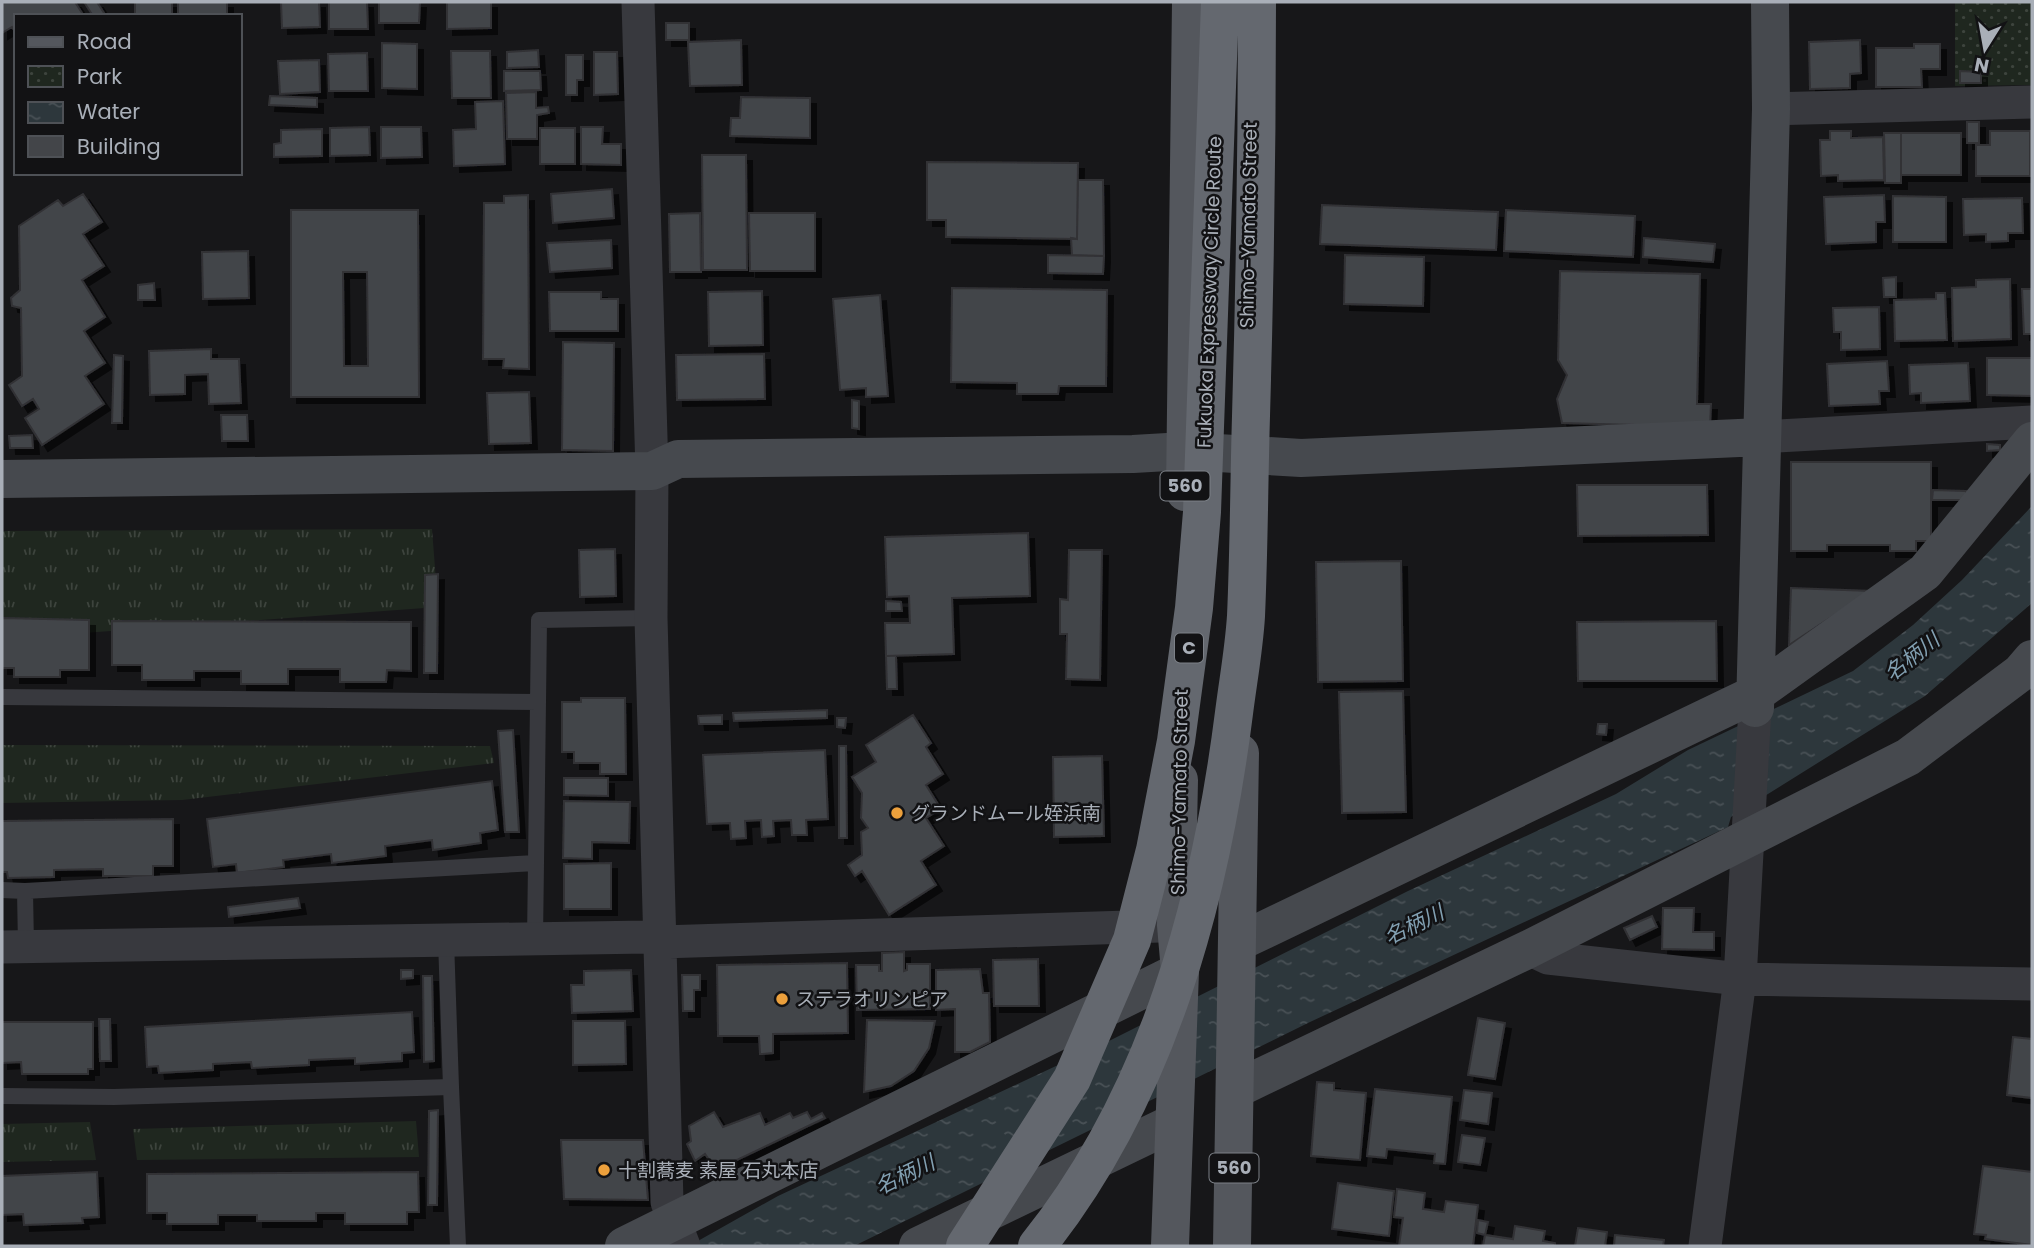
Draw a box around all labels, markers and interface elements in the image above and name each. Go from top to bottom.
legend [14,14,242,175]
north arrow [1950,14,2020,84]
text: Road [77,27,132,56]
text: N [1972,51,1991,80]
text: Park [77,62,122,91]
text: Water [77,97,140,126]
street label: Shimo-Yamato Street [1233,122,1264,328]
text: Building [77,132,161,161]
street label: Fukuoka Expressway Circle Route [1191,136,1228,448]
road number: 560 [1160,472,1210,500]
water label: 名柄川 [1878,625,1947,687]
road number: C [1175,634,1203,662]
street label: Shimo-Yamato Street [1164,689,1195,895]
place label: グランドムール姪浜南 [911,800,1101,827]
marker: グランドムール姪浜南 [889,805,905,821]
water label: 名柄川 [1379,897,1450,951]
place label: ステラオリンピア [796,986,948,1013]
marker: ステラオリンピア [774,991,790,1007]
water label: 名柄川 [870,1147,941,1201]
road number: 560 [1210,1154,1258,1182]
place label: 十割蕎麦 素屋 石丸本店 [618,1157,818,1184]
marker: 十割蕎麦 素屋 石丸本店 [596,1162,612,1178]

